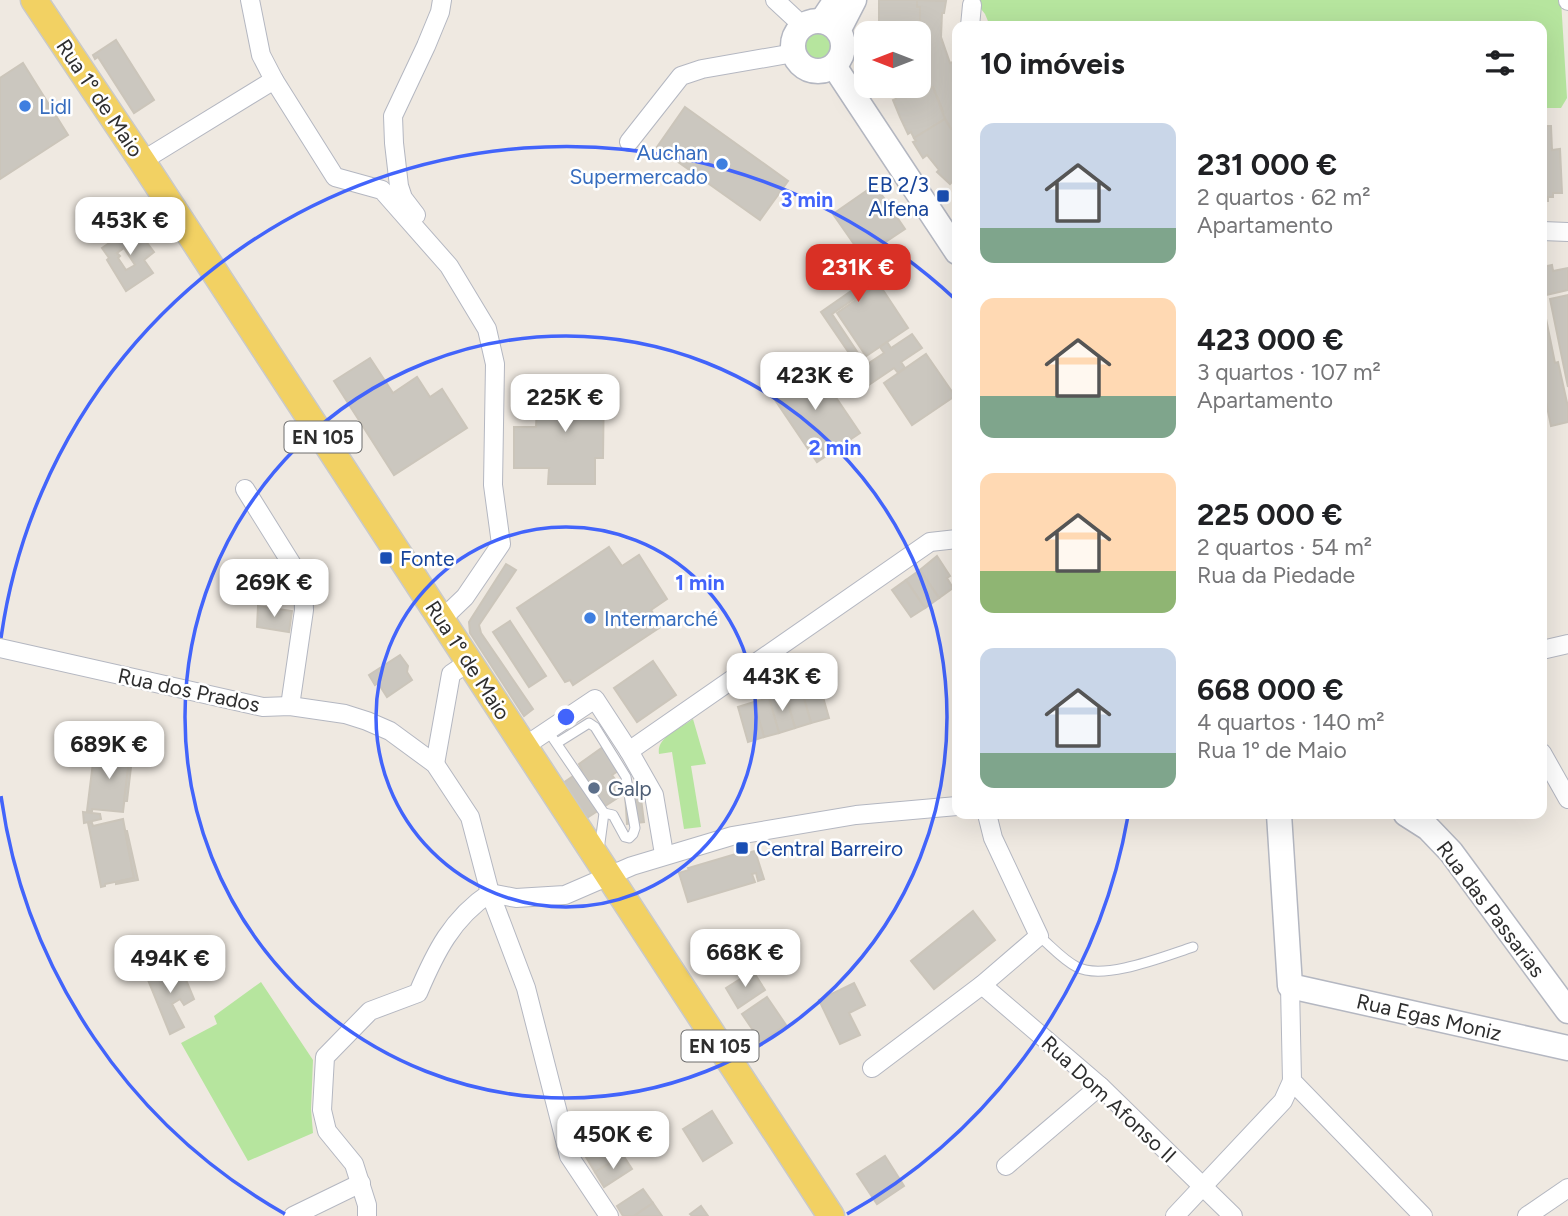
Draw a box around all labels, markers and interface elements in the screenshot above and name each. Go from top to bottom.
north arrow [854,21,931,98]
map controls [854,21,931,98]
street label: Rua 1º de Maio [51,34,149,162]
icon: filters [1481,44,1519,82]
text: 10 imóveis [980,45,1125,82]
place label: Lidl [39,94,72,119]
marker: Lidl [17,98,33,114]
place label: Auchan Supermercado [569,140,708,189]
text: 231 000 € [1197,146,1337,183]
icon: home [1036,151,1120,235]
marker: Auchan Supermercado [714,156,730,172]
place label: EB 2/3 Alfena [867,172,929,221]
text: 2 quartos · 62 m² [1197,183,1371,211]
text: 3 min [781,187,833,212]
marker: EB 2/3 Alfena [935,188,951,204]
pin: 453K € [73,198,187,257]
text: 453K € [91,206,169,234]
text: Apartamento [1197,211,1333,239]
pin: 231K € [801,244,915,304]
text: 231K € [822,253,894,281]
text: 423 000 € [1197,321,1344,358]
icon: home [1036,326,1120,410]
pin: 423K € [758,352,872,412]
text: 3 quartos · 107 m² [1197,358,1381,386]
text: 423K € [776,361,854,389]
pin: 225K € [508,374,622,434]
text: 225K € [527,383,603,411]
text: Apartamento [1197,386,1333,414]
road number: EN 105 [284,422,362,452]
text: 2 min [809,435,861,460]
text: 225 000 € [1197,496,1343,533]
icon: home [1036,501,1120,585]
text: 2 quartos · 54 m² [1197,533,1372,561]
place label: Fonte [400,546,455,571]
marker: Fonte [378,550,394,566]
pin: 269K € [217,560,331,619]
text: Rua da Piedade [1197,561,1355,589]
text: 269K € [236,568,312,596]
text: 1 min [675,570,725,595]
street label: Rua 1º de Maio [420,596,516,724]
place label: Intermarché [604,606,718,631]
marker: Intermarché [582,610,598,626]
pin: 443K € [725,654,839,713]
text: 443K € [743,662,821,690]
street label: Rua dos Prados [116,663,262,717]
text: 668 000 € [1197,671,1344,708]
icon: home [1036,676,1120,760]
centre of rings [554,705,578,729]
text: 4 quartos · 140 m² [1197,708,1385,736]
pin: 689K € [52,722,166,781]
text: 689K € [70,730,148,758]
text: Rua 1º de Maio [1197,736,1347,764]
place label: Galp [608,776,652,801]
marker: Galp [586,780,602,796]
place label: Central Barreiro [756,836,903,861]
street label: Rua das Passarias [1432,836,1550,982]
marker: Central Barreiro [734,840,750,856]
pin: 668K € [688,930,802,989]
pin: 494K € [113,936,227,995]
text: 668K € [706,938,784,966]
text: 494K € [130,944,210,972]
street label: Rua Egas Moniz [1354,988,1504,1046]
road number: EN 105 [682,1030,758,1062]
street label: Rua Dom Afonso II [1037,1030,1181,1168]
pin: 450K € [556,1112,670,1171]
text: 450K € [573,1120,653,1148]

